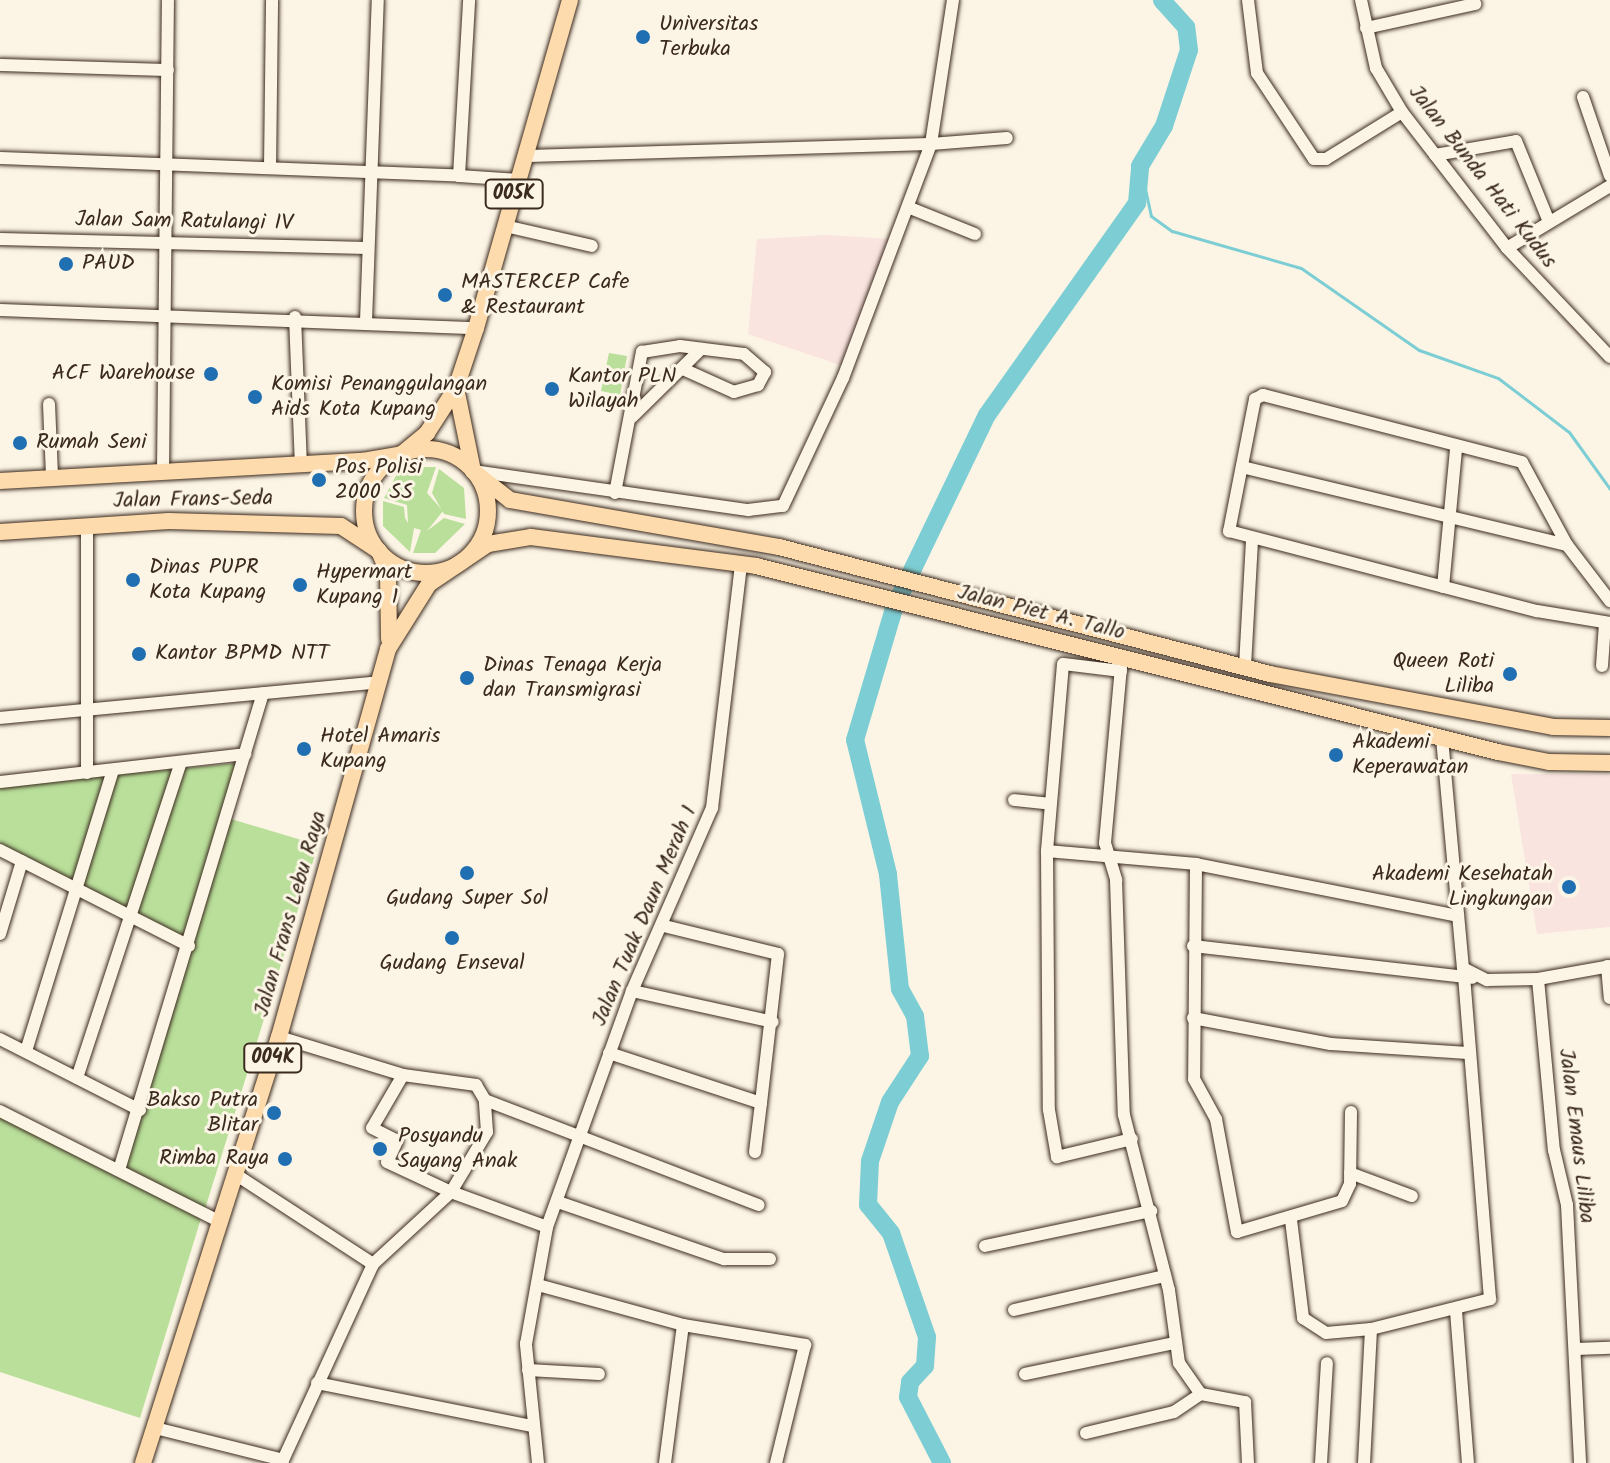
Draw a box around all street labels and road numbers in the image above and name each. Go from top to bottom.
street label: Jalan Bunda Hati Kudus [1402,80,1562,274]
road number: 005K [484,178,544,210]
street label: Jalan Sam Ratulangi IV [75,207,293,237]
street label: Jalan Frans-Seda [113,485,273,515]
street label: Jalan Piet A. Tallo [955,579,1127,647]
street label: Jalan Tuak Daun Merah 1 [587,802,703,1030]
street label: Jalan Frans Lebu Raya [249,808,333,1020]
road number: 004K [243,1042,303,1074]
street label: Jalan Emaus Liliba [1552,1047,1600,1225]

